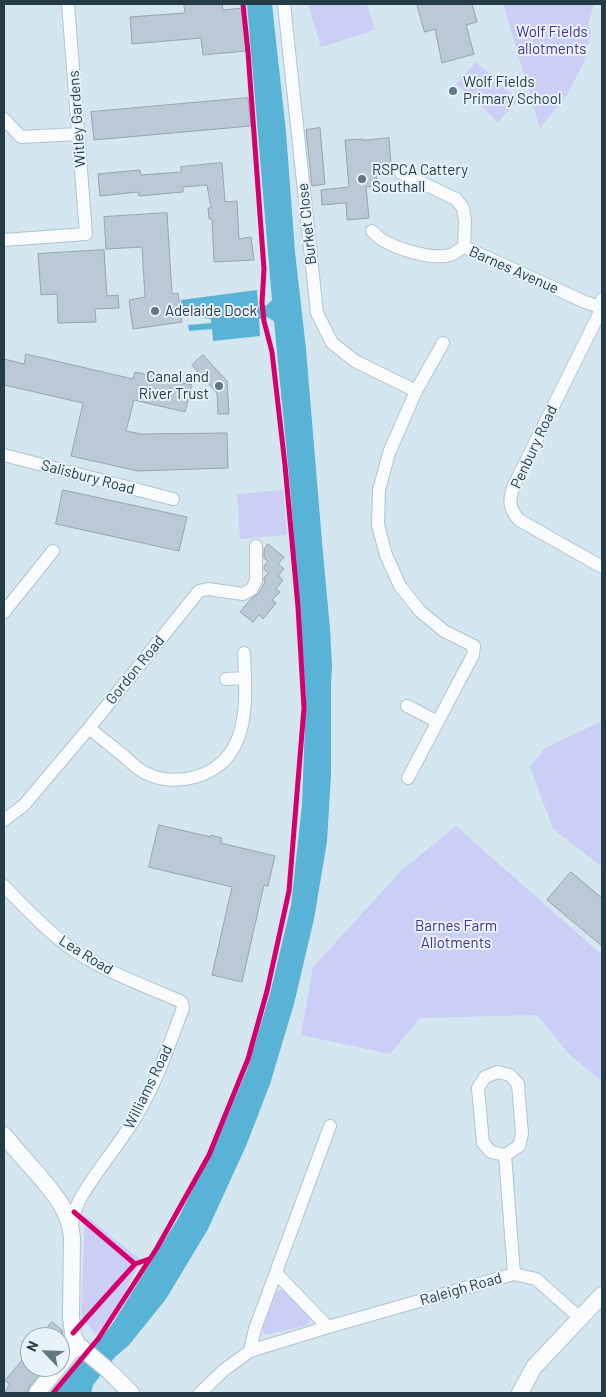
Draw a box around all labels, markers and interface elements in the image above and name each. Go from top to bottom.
park label: Wolf Fields allotments [516,23,588,58]
street label: Witley Gardens [65,70,89,168]
place label: Wolf Fields Primary School [463,73,561,108]
marker: Wolf Fields Primary School [447,85,459,97]
place label: RSPCA Cattery Southall [372,161,468,196]
marker: RSPCA Cattery Southall [356,173,368,185]
street label: Burket Close [294,182,320,266]
street label: Barnes Avenue [466,242,562,298]
place label: Adelaide Dock [165,302,257,320]
marker: Adelaide Dock [149,305,161,317]
place label: Canal and River Trust [139,368,209,403]
marker: Canal and River Trust [213,380,225,392]
street label: Penbury Road [507,402,561,492]
street label: Salisbury Road [39,456,137,498]
street label: Gordon Road [102,632,168,708]
park label: Barnes Farm Allotments [415,917,497,952]
street label: Lea Road [56,931,116,979]
street label: Williams Road [120,1042,176,1132]
street label: Raleigh Road [418,1269,504,1309]
north arrow [20,1327,70,1377]
text: N [22,1338,41,1354]

